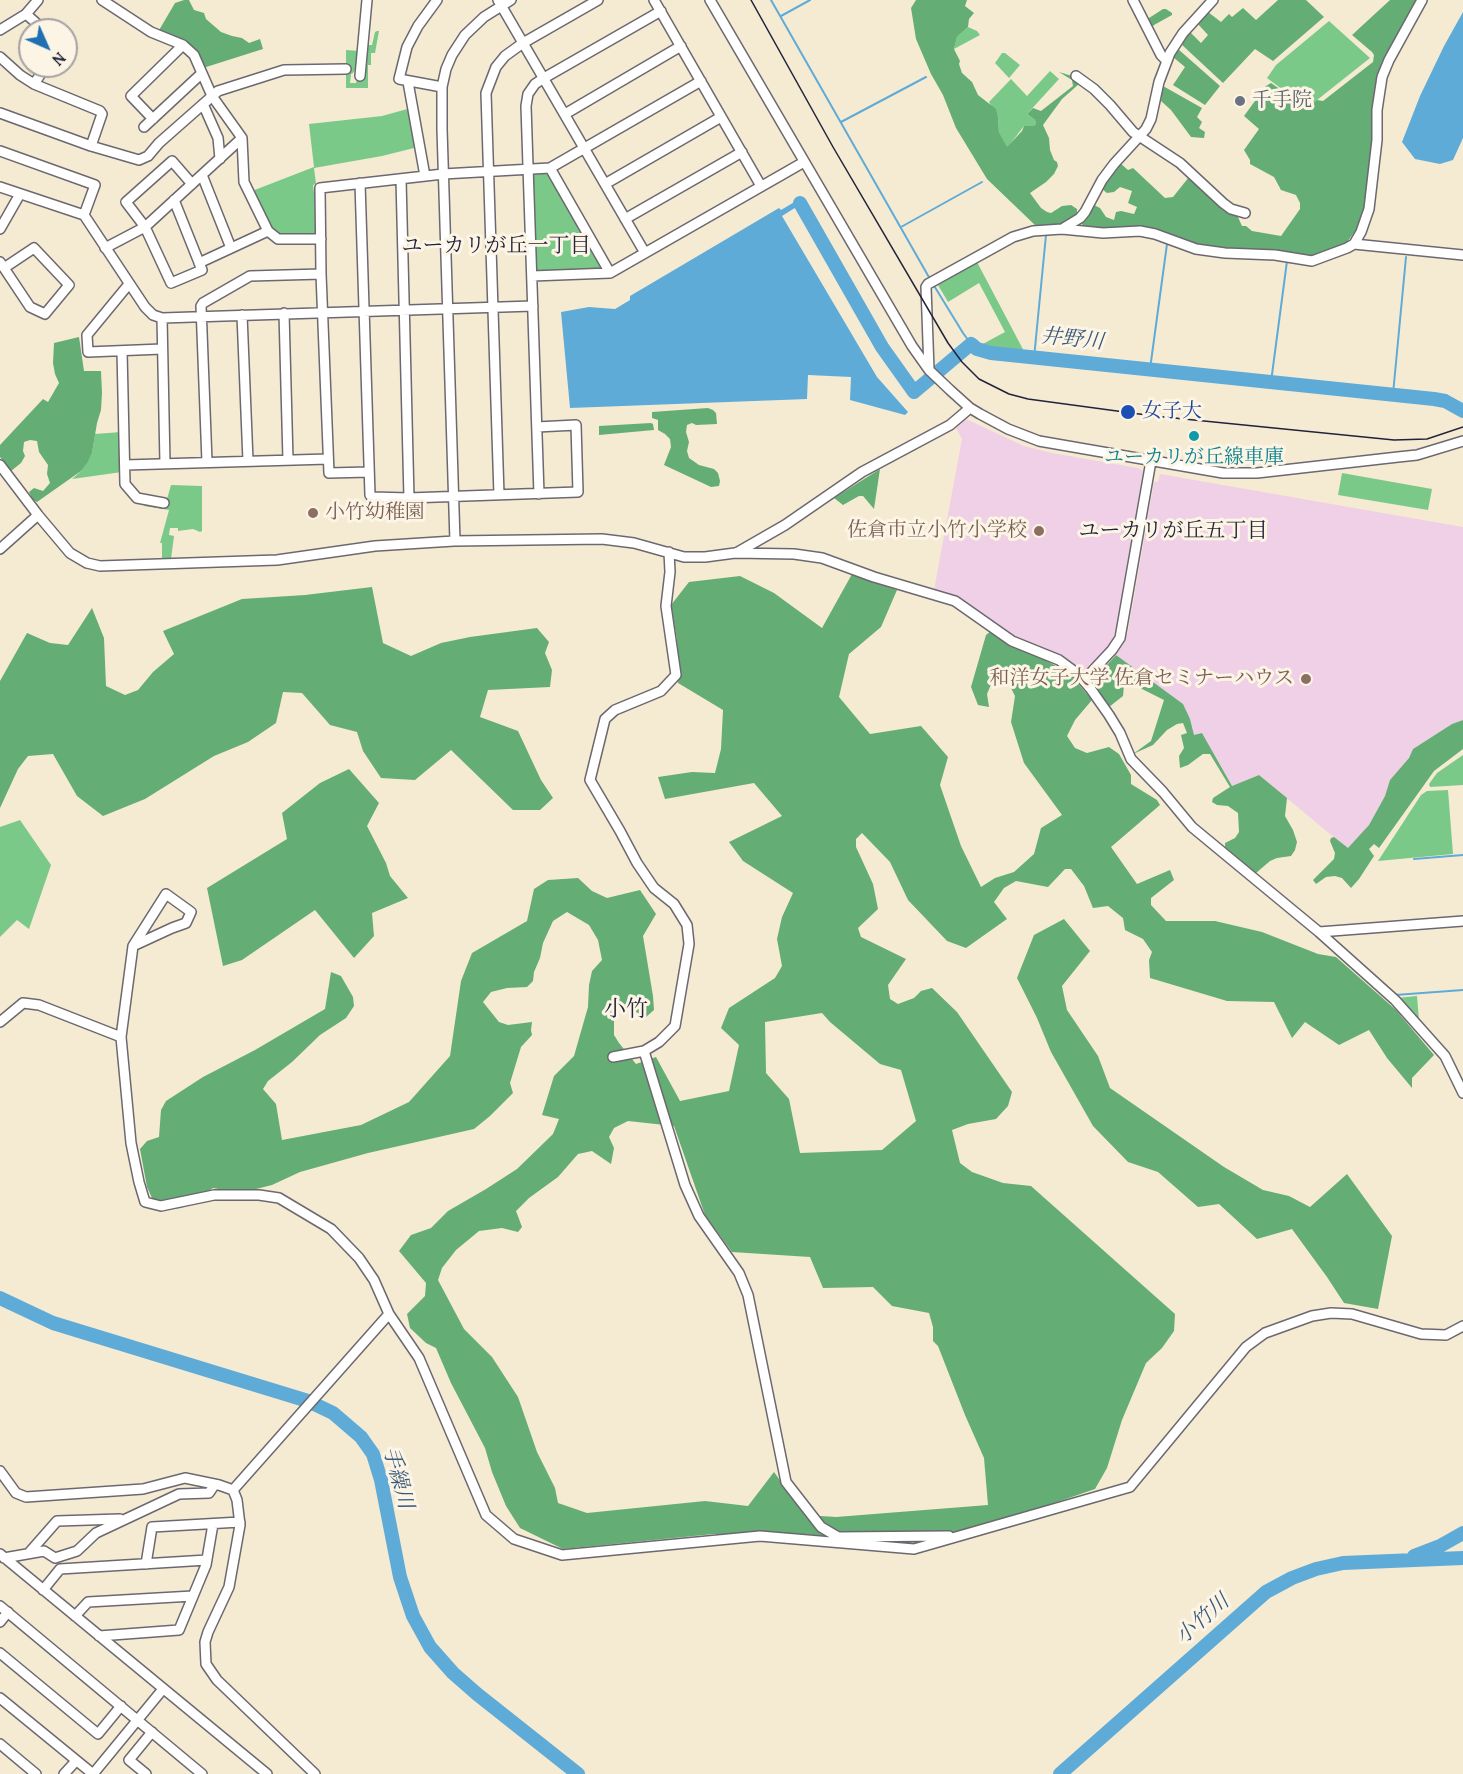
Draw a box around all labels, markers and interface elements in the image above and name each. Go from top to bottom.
north arrow [18,18,78,78]
text: N [47,47,72,72]
place label: 千手院 [1252,89,1312,113]
marker: 千手院 [1233,94,1247,108]
district label: ユーカリが丘一丁目 [402,234,590,260]
water label: 井野川 [1039,324,1105,356]
place label: 女子大 [1142,400,1202,424]
marker: 女子大 [1119,403,1137,421]
marker: ユーカリが丘線車庫 [1187,429,1201,443]
place label: ユーカリが丘線車庫 [1104,446,1284,470]
place label: 小竹幼稚園 [325,501,425,525]
marker: 小竹幼稚園 [306,506,320,520]
place label: 佐倉市立小竹小学校 [847,519,1027,543]
district label: ユーカリが丘五丁目 [1079,519,1267,545]
marker: 佐倉市立小竹小学校 [1032,524,1046,538]
place label: 和洋女子大学 佐倉セミナーハウス [990,667,1294,691]
marker: 和洋女子大学 佐倉セミナーハウス [1299,672,1313,686]
district label: 小竹 [604,997,648,1023]
water label: 手繰川 [377,1444,417,1512]
water label: 小竹川 [1171,1590,1235,1650]

